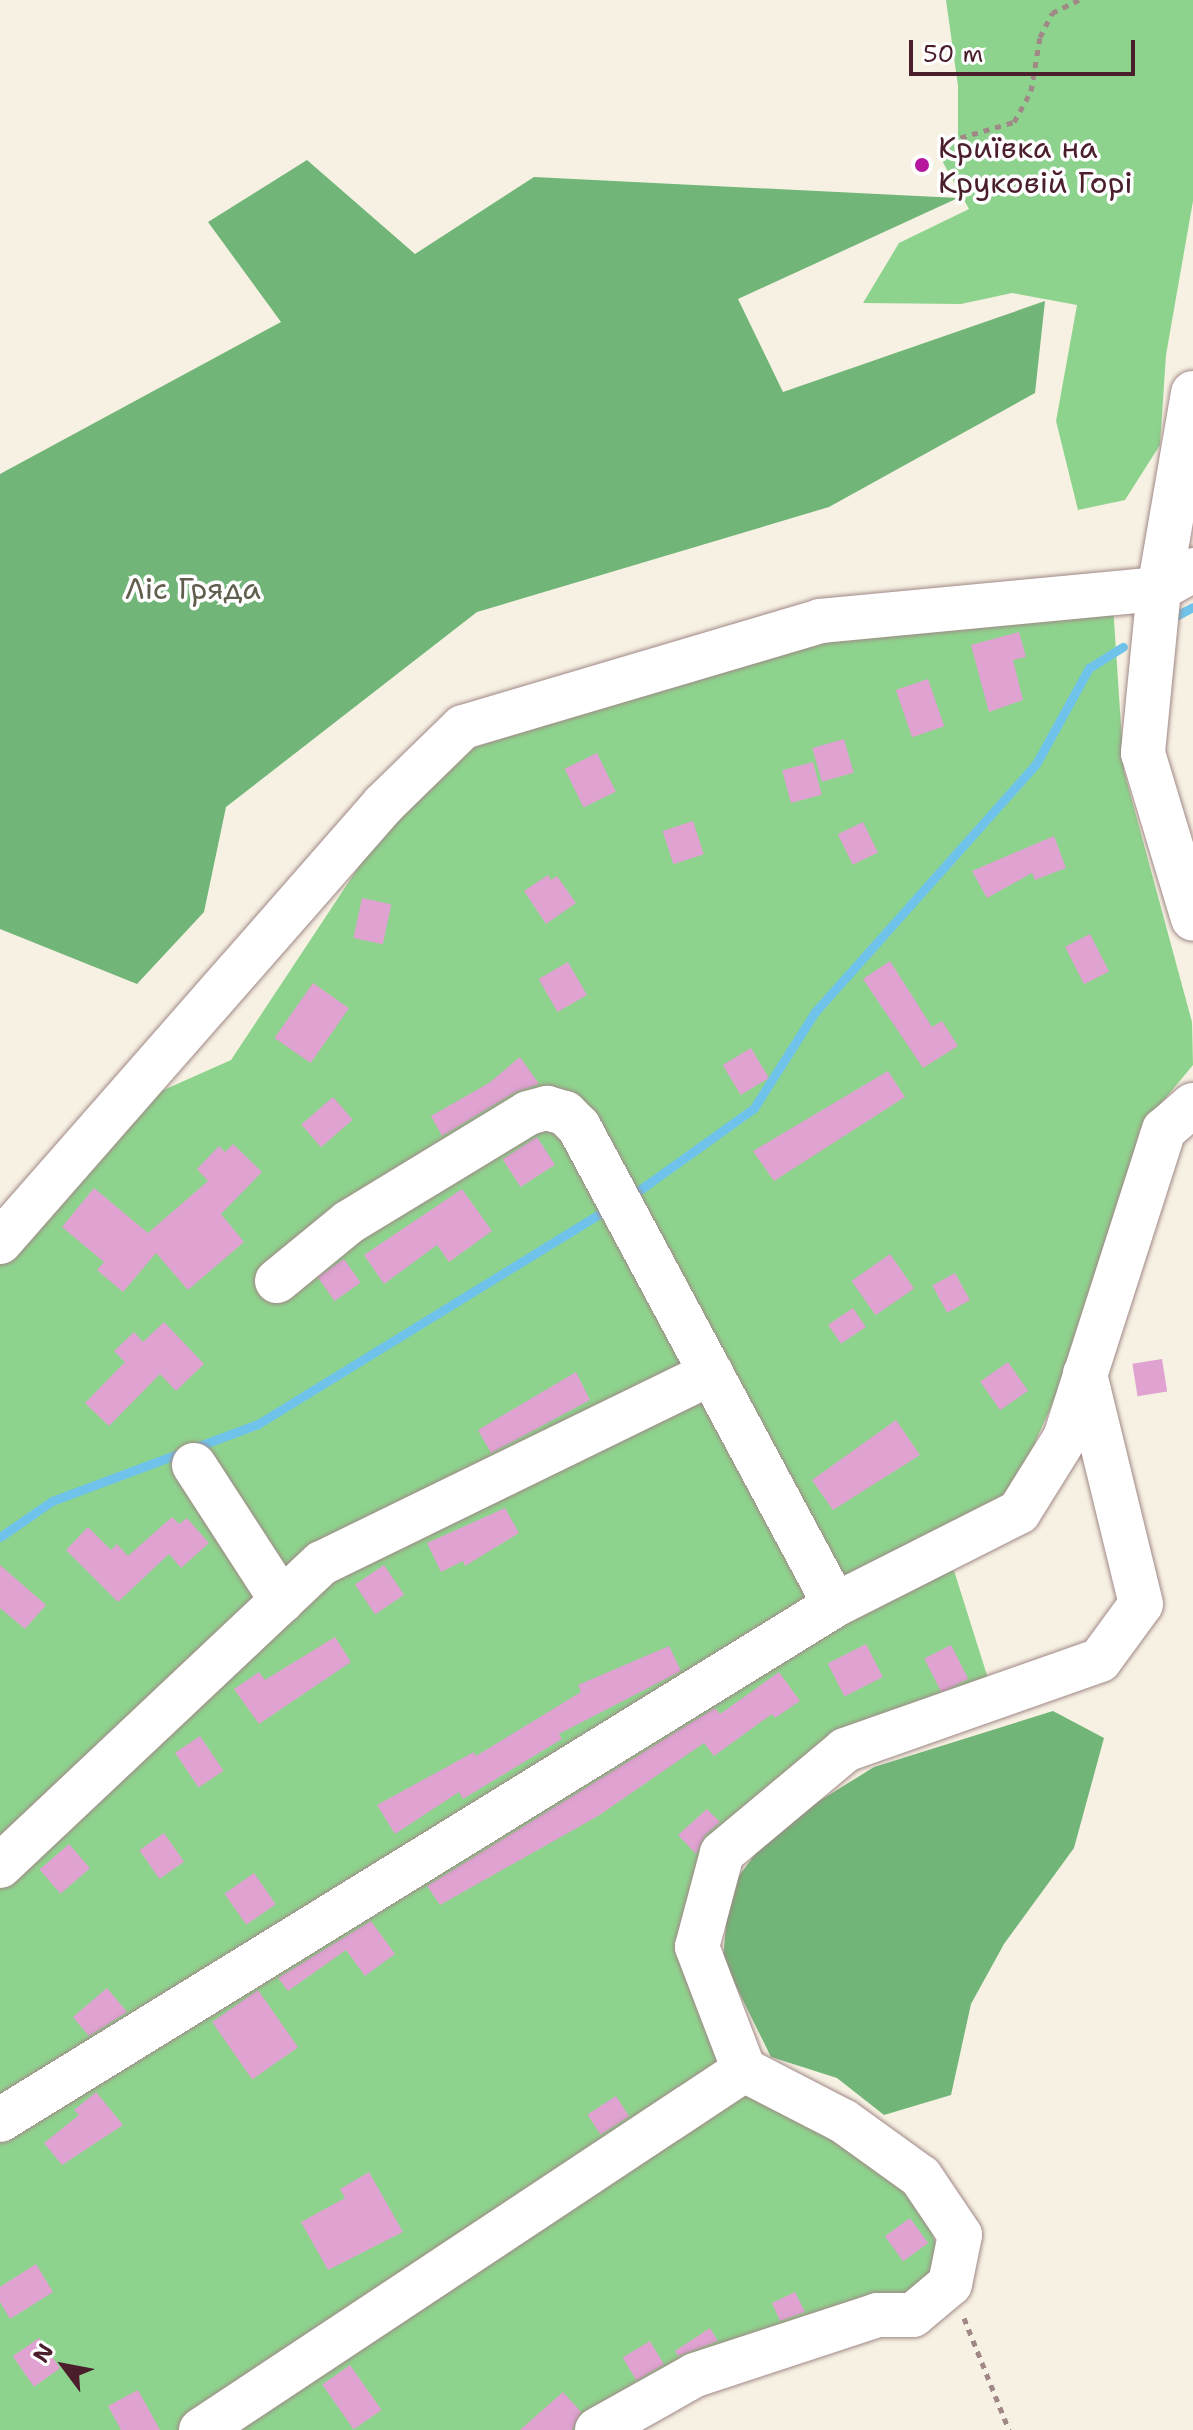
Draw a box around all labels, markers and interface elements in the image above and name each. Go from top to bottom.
scale bar [913,24,1139,74]
text: 50 m [923,38,983,70]
place label: Криївка на Круковій Горі [938,130,1133,200]
marker: Криївка на Круковій Горі [913,156,931,174]
park label: Ліс Гряда [125,571,261,607]
north arrow [24,2326,104,2406]
text: N [26,2338,60,2368]

